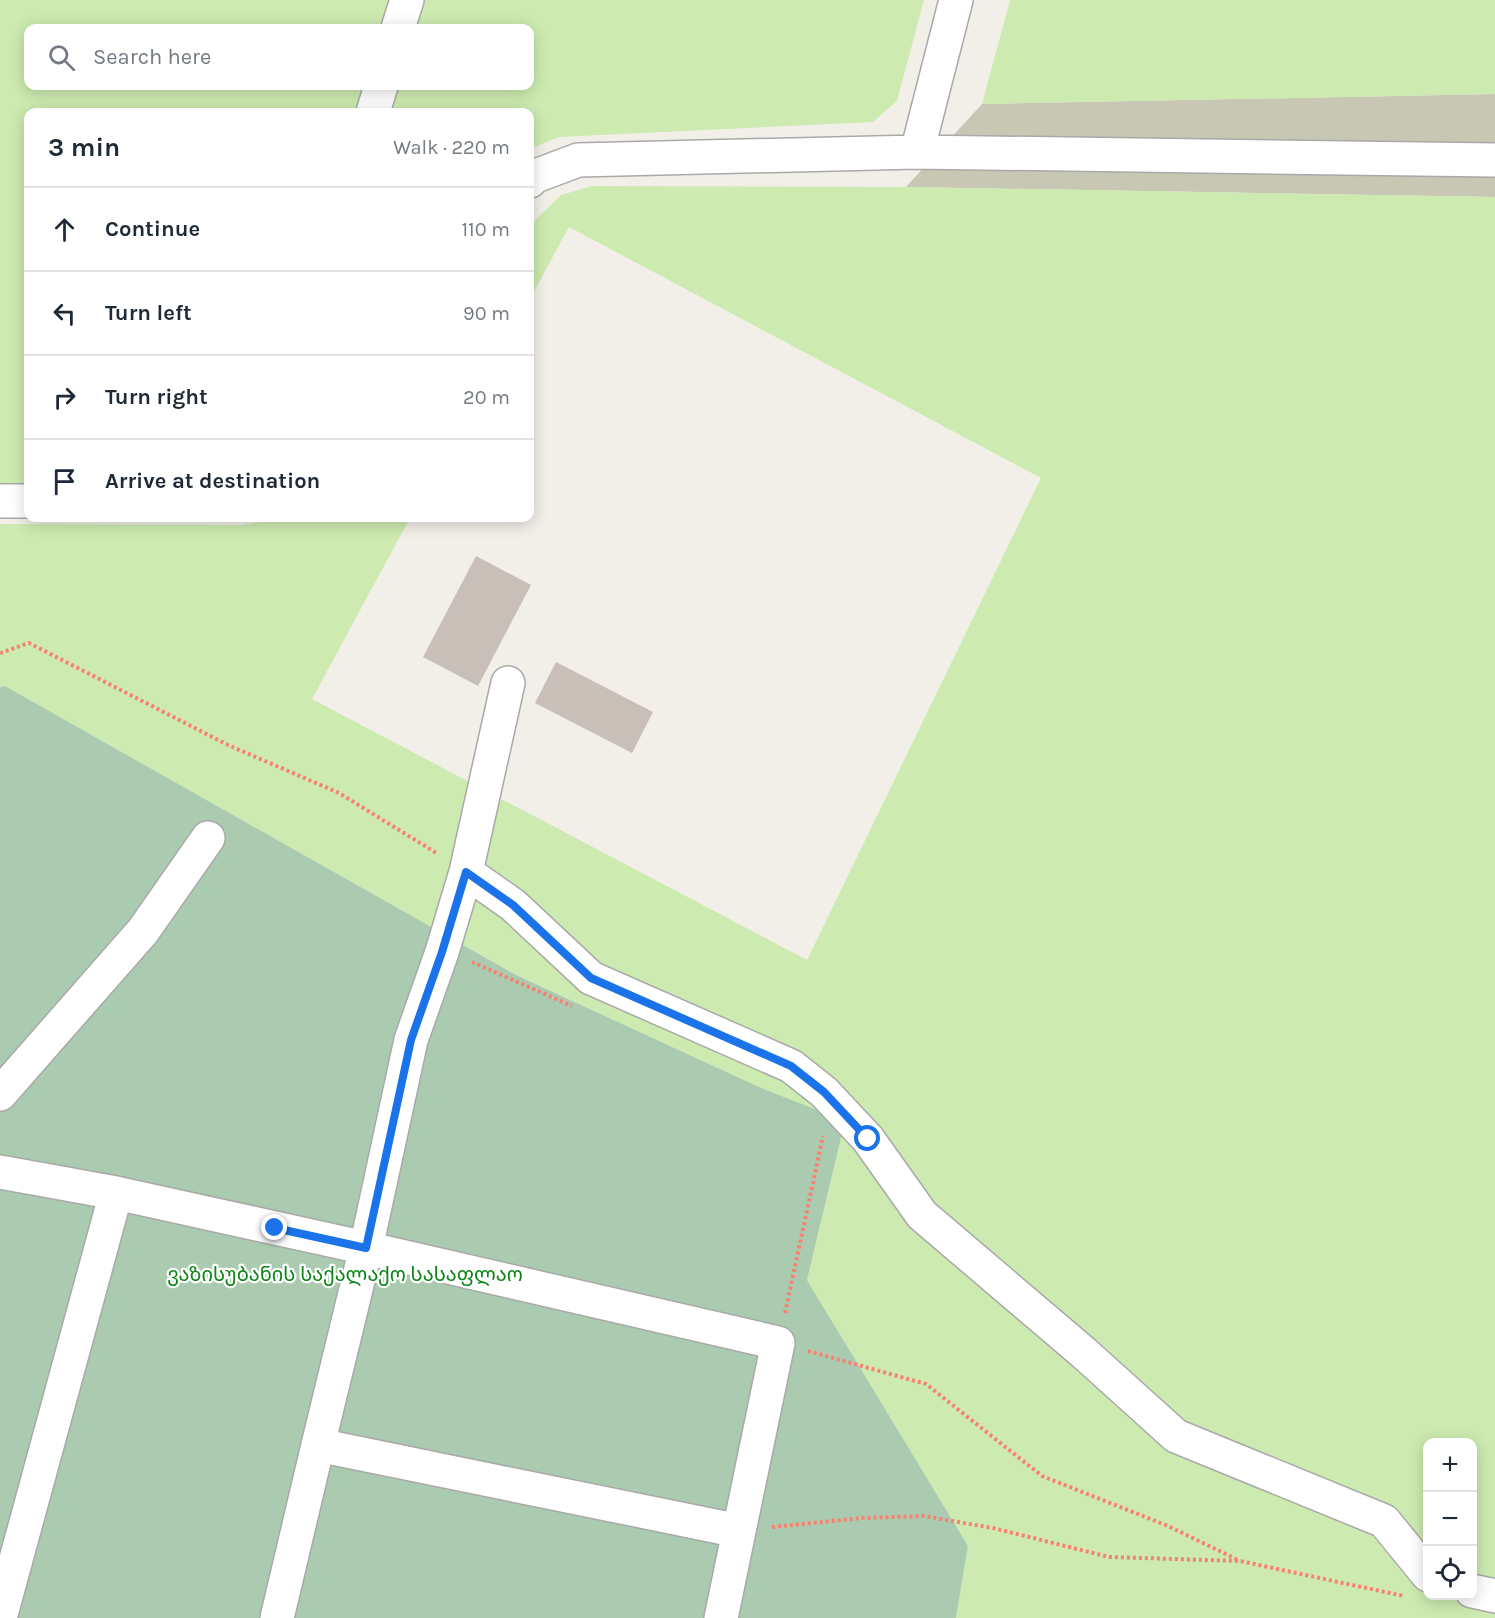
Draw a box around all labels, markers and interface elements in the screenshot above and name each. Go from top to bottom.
search box [24,24,534,90]
icon: search [45,41,78,74]
text: Search here [93,44,211,70]
text: 3 min [48,132,120,163]
text: Walk · 220 m [393,136,510,159]
icon: ahead [48,213,81,246]
text: Continue [105,216,200,242]
text: 110 m [461,218,510,241]
icon: left [48,297,81,330]
text: Turn left [105,300,192,326]
text: 90 m [463,302,510,325]
icon: right [48,381,81,414]
text: Turn right [105,384,208,410]
text: 20 m [463,386,510,409]
icon: arrive [48,465,81,498]
text: Arrive at destination [105,468,320,494]
route start [854,1125,880,1151]
route end [261,1214,287,1240]
park label: ვაზისუბანის საქალაქო სასაფლაო [167,1263,523,1287]
map controls [1423,1438,1477,1600]
button: + [1423,1438,1477,1492]
button: − [1423,1492,1477,1546]
button: locate [1423,1546,1477,1600]

